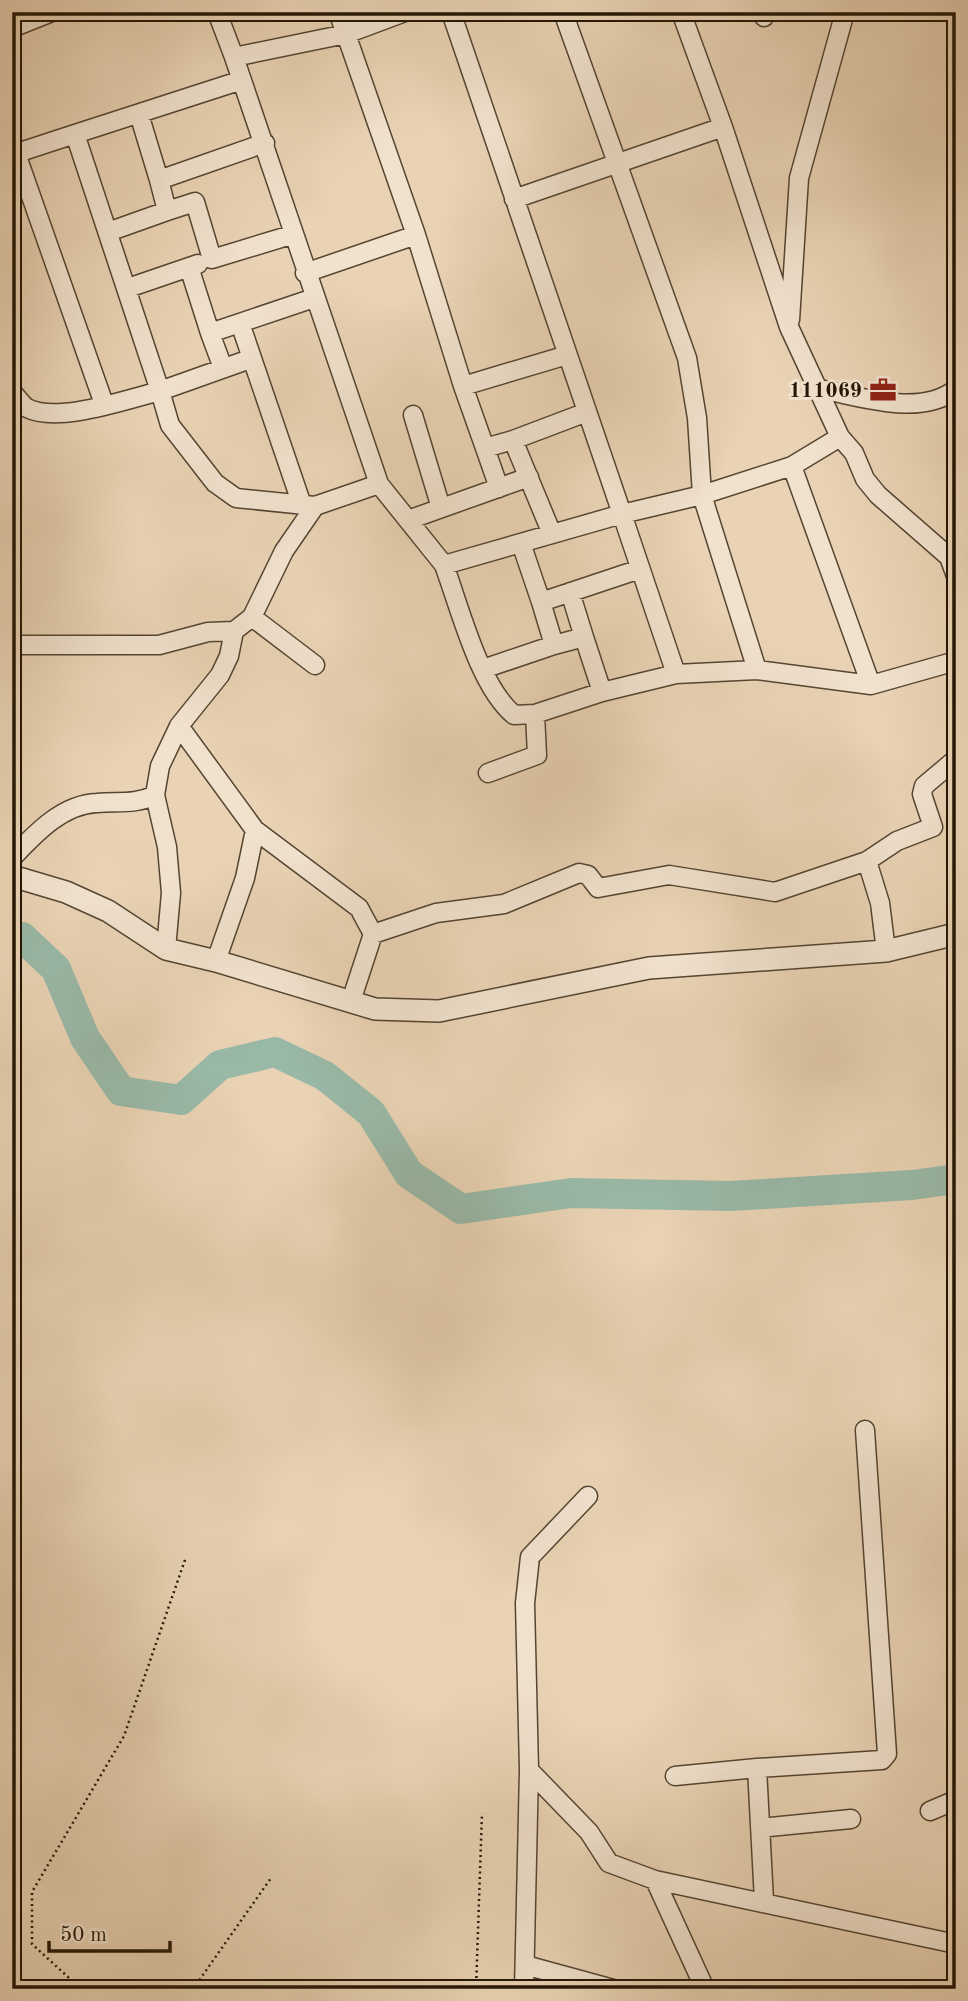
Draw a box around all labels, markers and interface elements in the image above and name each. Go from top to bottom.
office icon: 111069 [868,375,898,405]
place label: 111069 [789,381,862,402]
scale bar [49,1910,170,1954]
text: 50 m [60,1925,107,1946]

